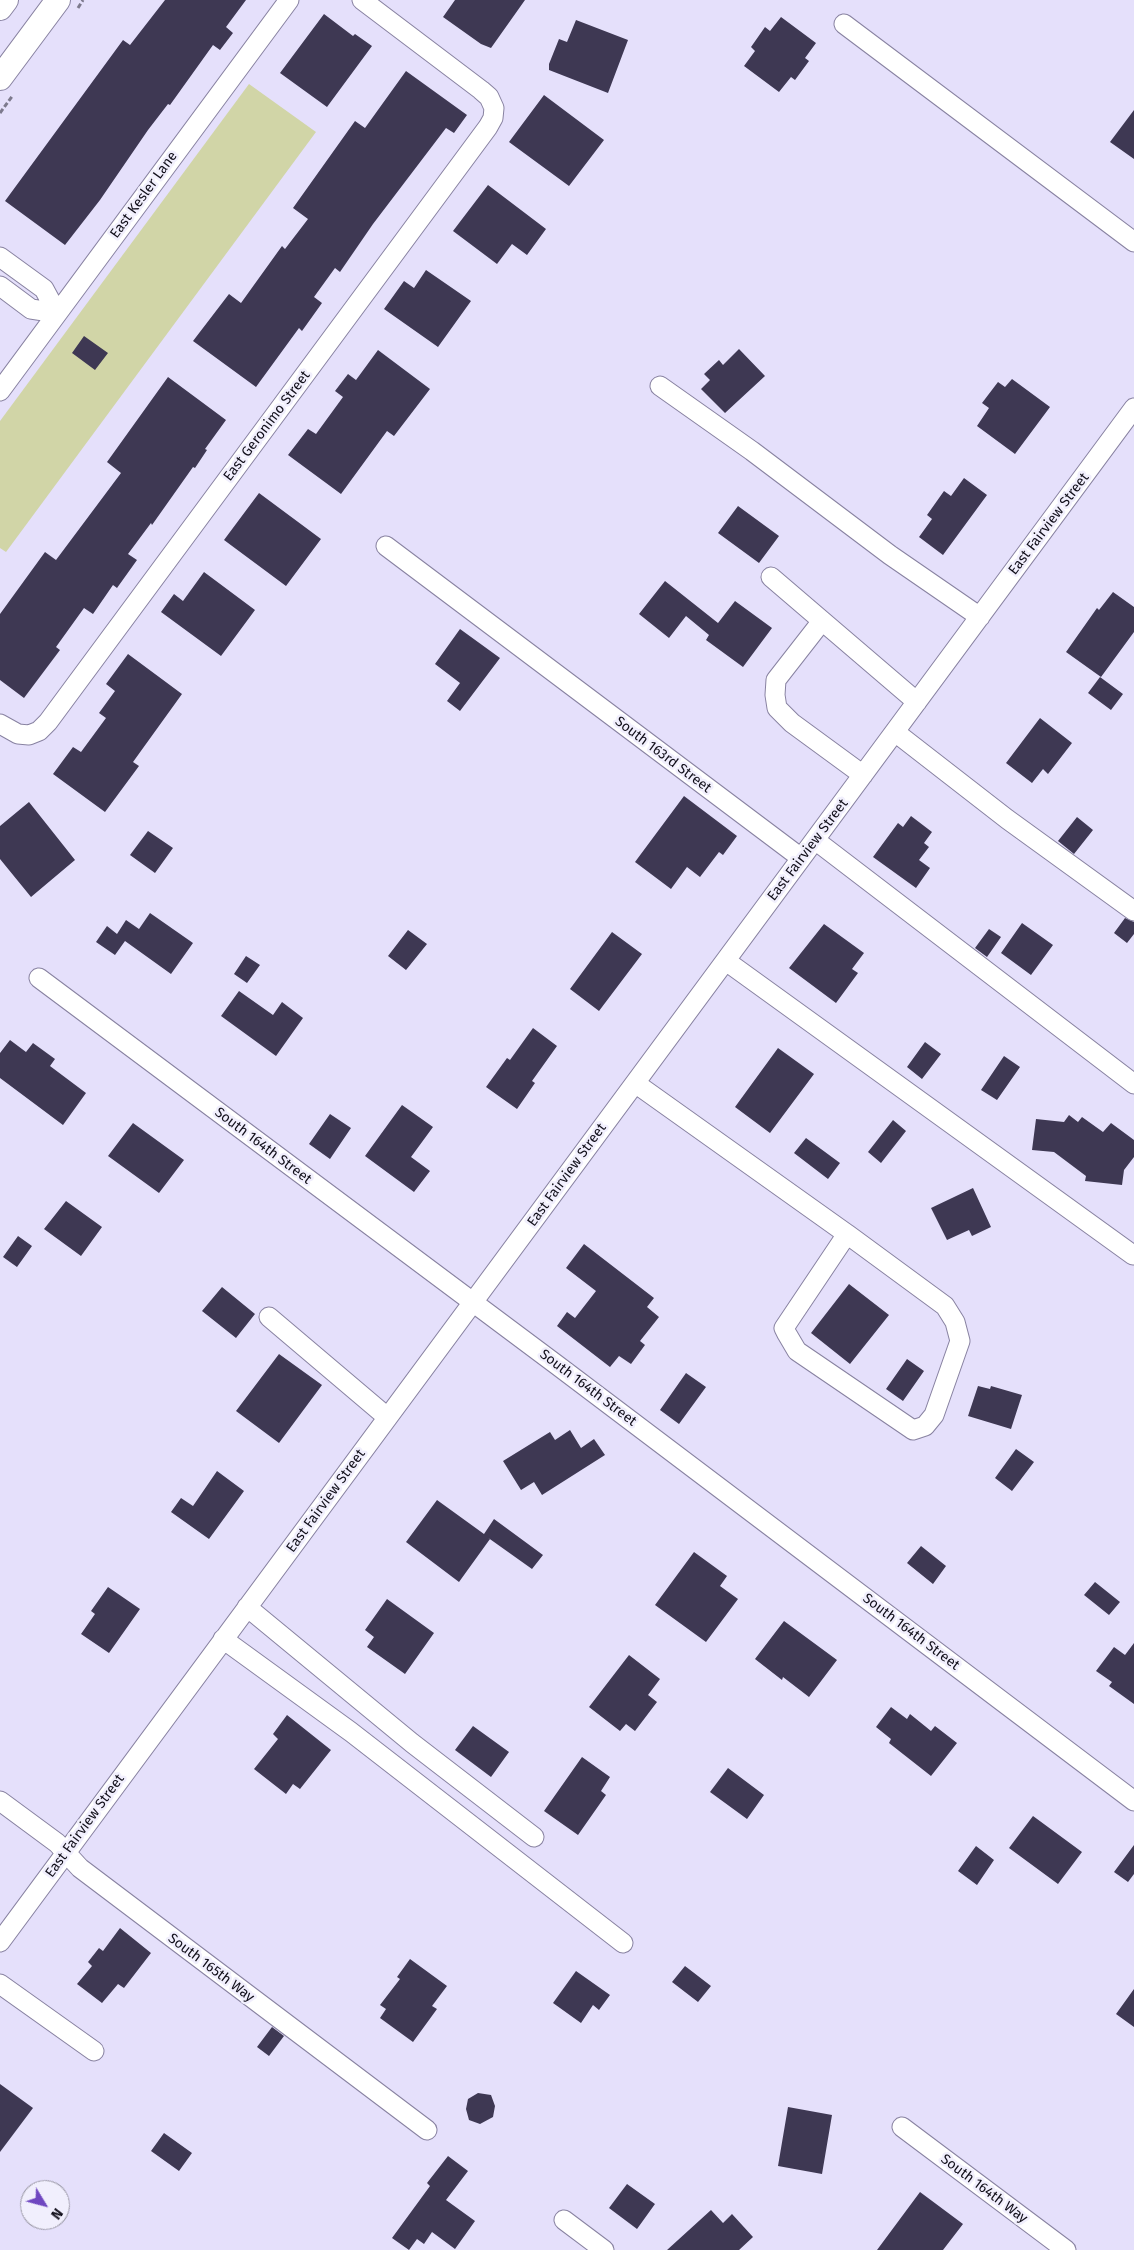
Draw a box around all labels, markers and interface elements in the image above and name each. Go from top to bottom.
street label: East Kesler Lane [107,148,181,242]
street label: East Geronimo Street [220,368,314,484]
street label: East Fairview Street [1005,470,1093,578]
street label: South 163rd Street [611,713,715,797]
street label: East Fairview Street [764,796,852,904]
street label: South 164th Street [211,1104,315,1188]
street label: East Fairview Street [524,1120,610,1230]
street label: South 164th Street [536,1346,640,1430]
street label: East Fairview Street [283,1446,369,1556]
street label: South 164th Street [859,1590,963,1674]
street label: East Fairview Street [42,1771,128,1881]
street label: South 165th Way [165,1930,257,2006]
street label: South 164th Way [937,2151,1031,2227]
north arrow [20,2180,70,2230]
text: N [47,2205,66,2223]

